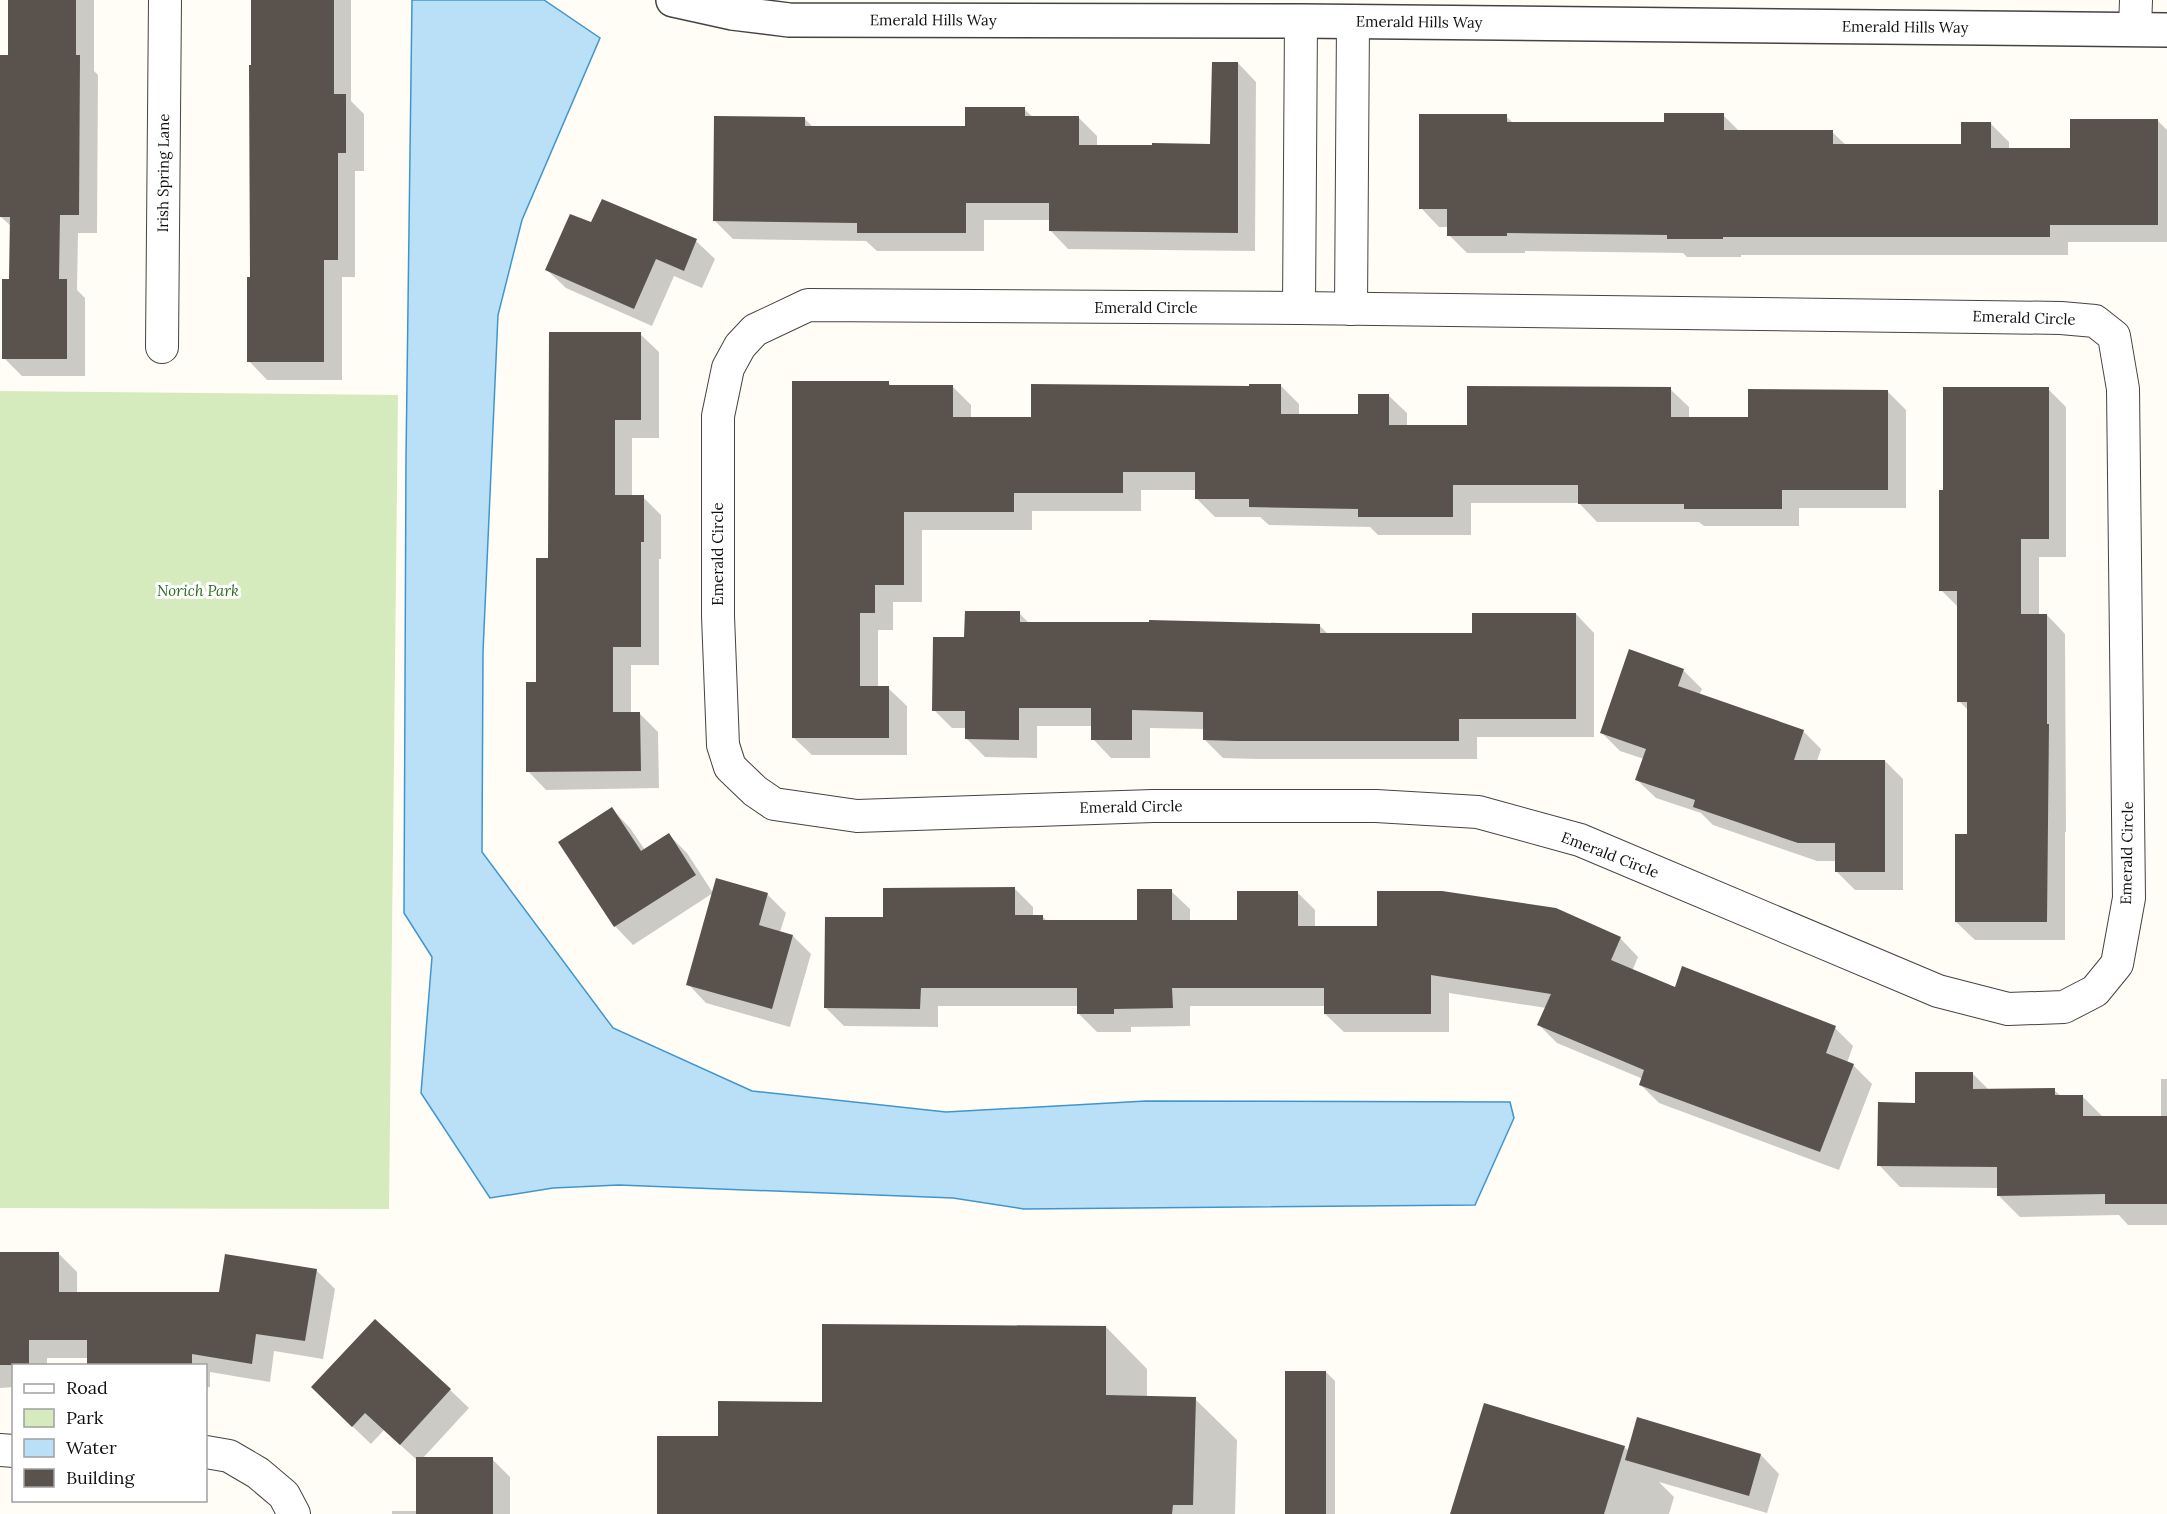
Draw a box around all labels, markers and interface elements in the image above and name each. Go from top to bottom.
street label: Emerald Hills Way [870,10,997,29]
street label: Emerald Hills Way [1356,12,1483,32]
street label: Emerald Hills Way [1842,17,1969,37]
street label: Irish Spring Lane [153,113,173,233]
street label: Emerald Circle [1094,298,1198,317]
street label: Emerald Circle [1972,306,2076,329]
street label: Emerald Circle [708,502,727,606]
park label: Norich Park [157,581,239,600]
street label: Emerald Circle [1079,796,1183,817]
street label: Emerald Circle [2116,801,2137,905]
street label: Emerald Circle [1559,827,1662,882]
legend [12,1364,207,1502]
text: Road [66,1376,108,1399]
text: Park [66,1406,104,1429]
text: Water [66,1436,117,1459]
text: Building [66,1466,136,1489]

